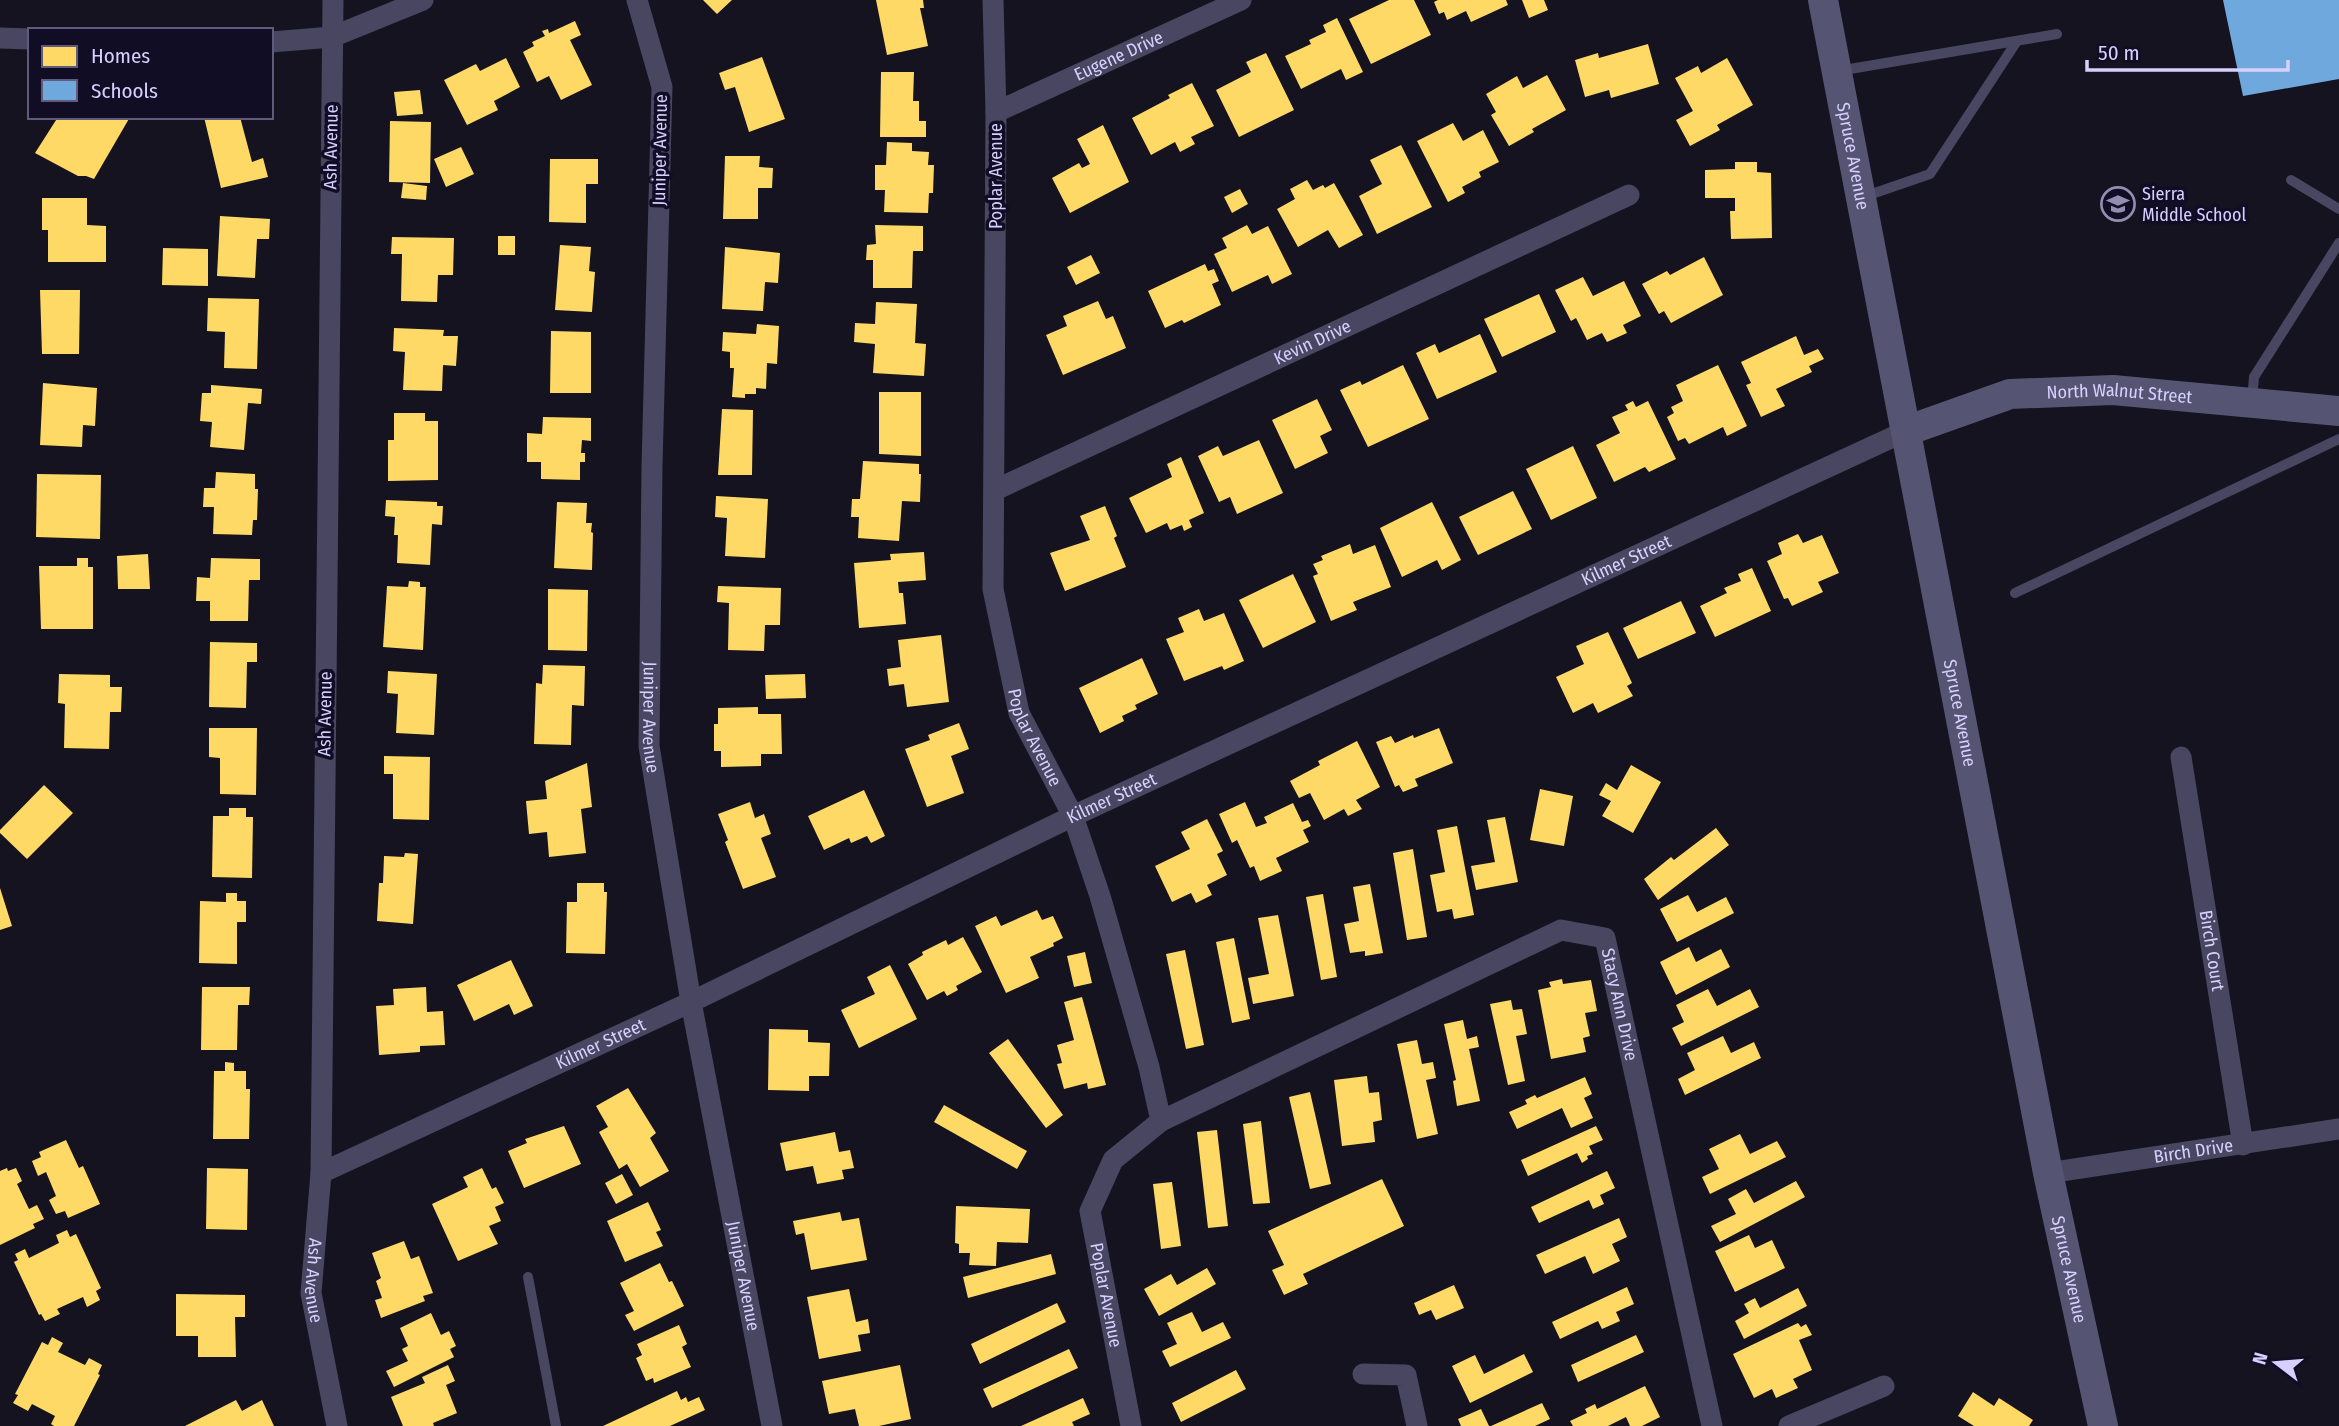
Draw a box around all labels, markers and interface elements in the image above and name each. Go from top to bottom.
street label: Eugene Drive [1071,26,1167,86]
legend [28,28,273,119]
scale bar [2087,28,2288,72]
text: 50 m [2098,40,2140,66]
text: Homes [91,43,150,69]
text: Schools [91,78,158,104]
street label: Juniper Avenue [648,94,672,206]
street label: Spruce Avenue [1832,101,1874,212]
street label: Ash Avenue [319,104,343,190]
street label: Poplar Avenue [985,123,1007,229]
place label: Sierra Middle School [2142,183,2246,226]
school or university icon: Sierra Middle School [2099,185,2137,223]
street label: Kevin Drive [1270,315,1354,370]
street label: North Walnut Street [2046,379,2193,408]
street label: Kilmer Street [1578,530,1675,590]
street label: Spruce Avenue [1939,657,1981,769]
street label: Juniper Avenue [638,661,664,775]
street label: Ash Avenue [313,671,337,757]
street label: Poplar Avenue [1003,686,1067,790]
street label: Kilmer Street [1063,768,1160,828]
street label: Birch Court [2195,909,2229,993]
street label: Stacy Ann Drive [1597,946,1643,1063]
street label: Kilmer Street [552,1014,649,1074]
street label: Birch Drive [2152,1134,2235,1168]
street label: Spruce Avenue [2047,1214,2091,1325]
street label: Juniper Avenue [722,1219,765,1333]
street label: Ash Avenue [300,1237,328,1325]
street label: Poplar Avenue [1085,1241,1127,1349]
north arrow [2241,1328,2311,1398]
text: N [2248,1350,2273,1367]

